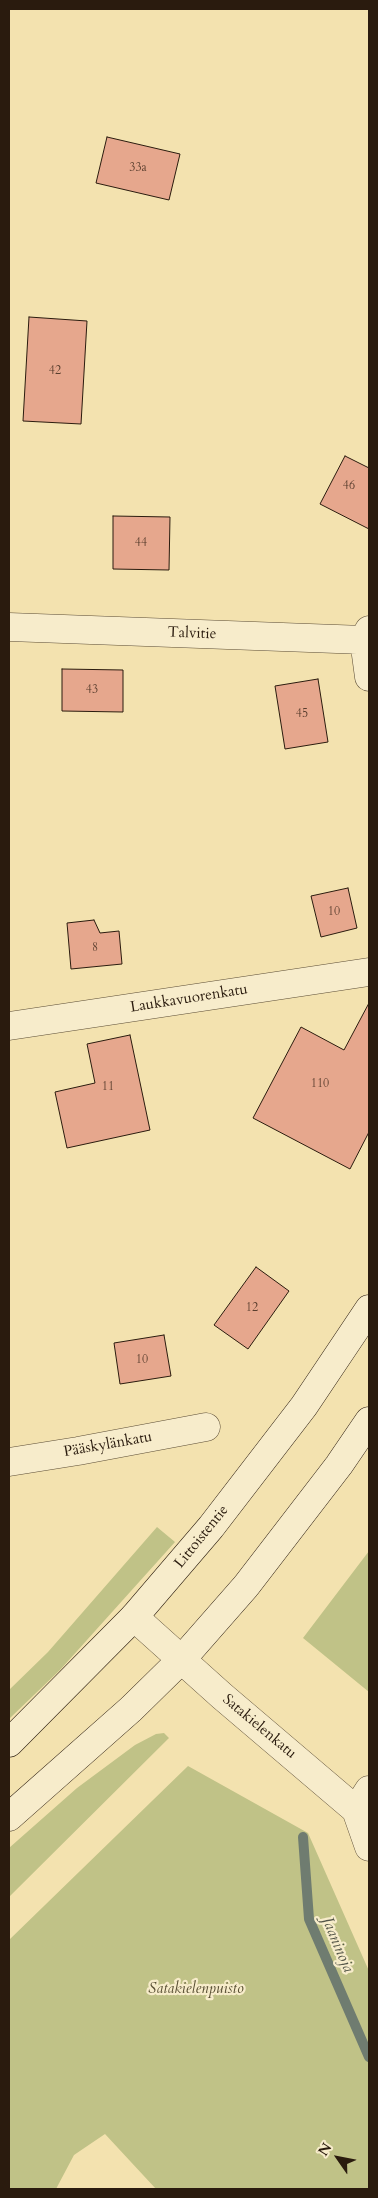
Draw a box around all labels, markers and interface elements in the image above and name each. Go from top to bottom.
house number: 33a [129,161,147,175]
house number: 42 [49,364,61,378]
house number: 46 [343,479,355,493]
house number: 44 [135,536,147,550]
street label: Talvitie [167,624,217,644]
house number: 43 [86,683,98,697]
house number: 45 [296,707,308,721]
house number: 10 [328,905,340,919]
house number: 8 [92,941,98,955]
street label: Laukkavuorenkatu [129,981,249,1017]
house number: 110 [311,1077,329,1091]
house number: 11 [102,1080,114,1094]
house number: 12 [246,1301,258,1315]
house number: 10 [136,1353,148,1367]
street label: Pääskylänkatu [62,1428,154,1462]
street label: Littoistentie [171,1502,233,1572]
street label: Satakielenkatu [218,1691,300,1763]
water label: Jaaninoja [317,1914,357,1976]
park label: Satakielenpuisto [148,1981,244,1999]
north arrow [313,2133,363,2183]
text: N [314,2139,336,2160]

